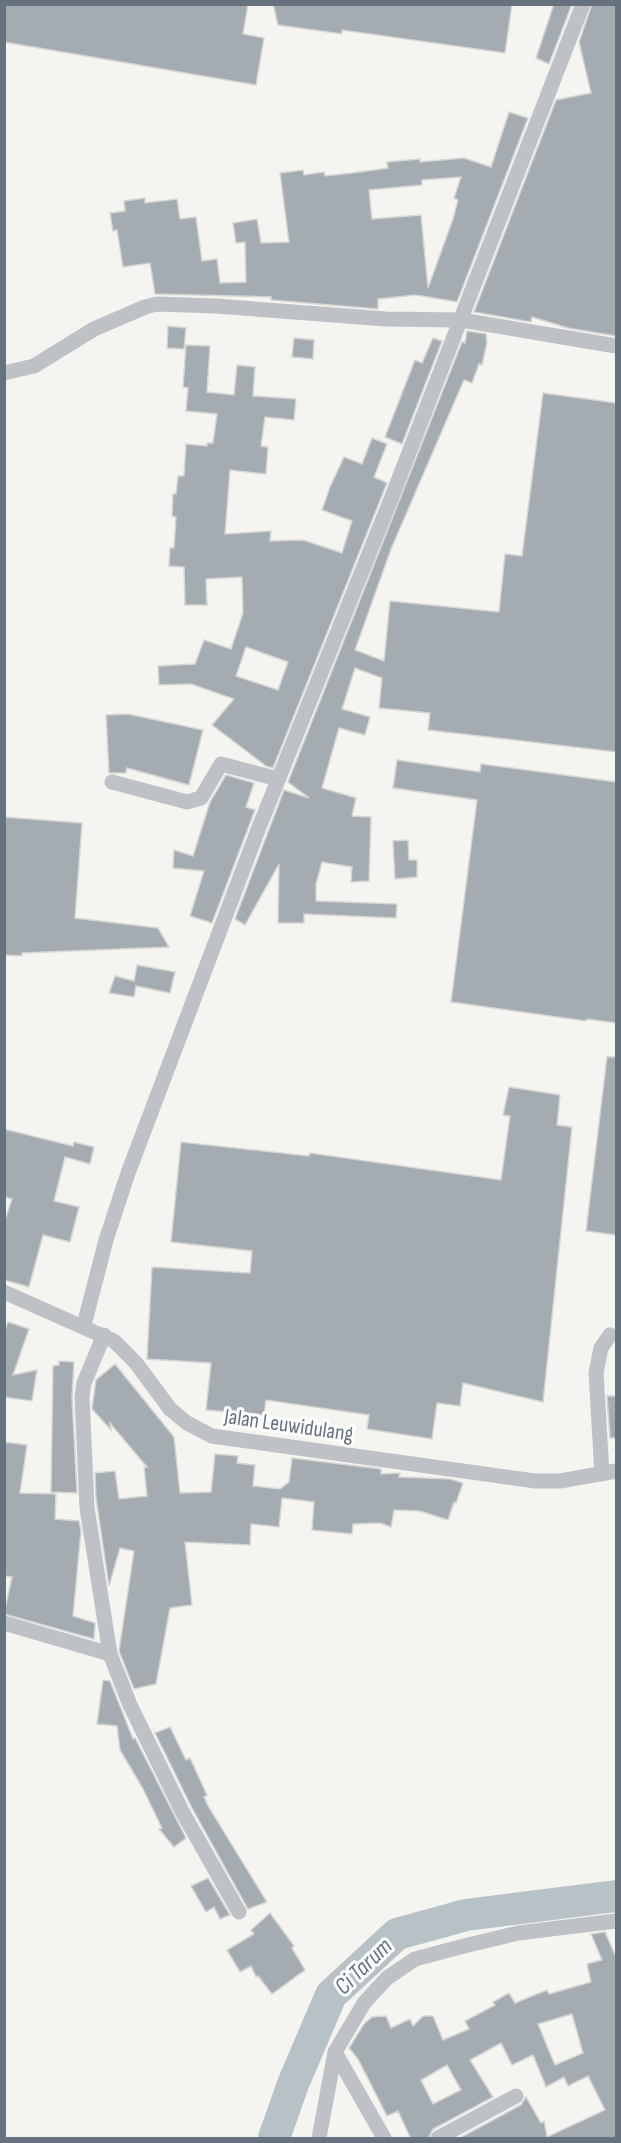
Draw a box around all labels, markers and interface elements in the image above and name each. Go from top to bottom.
street label: Jalan Leuwidulang [222,1403,355,1448]
water label: Ci Tarum [328,1932,398,2001]

